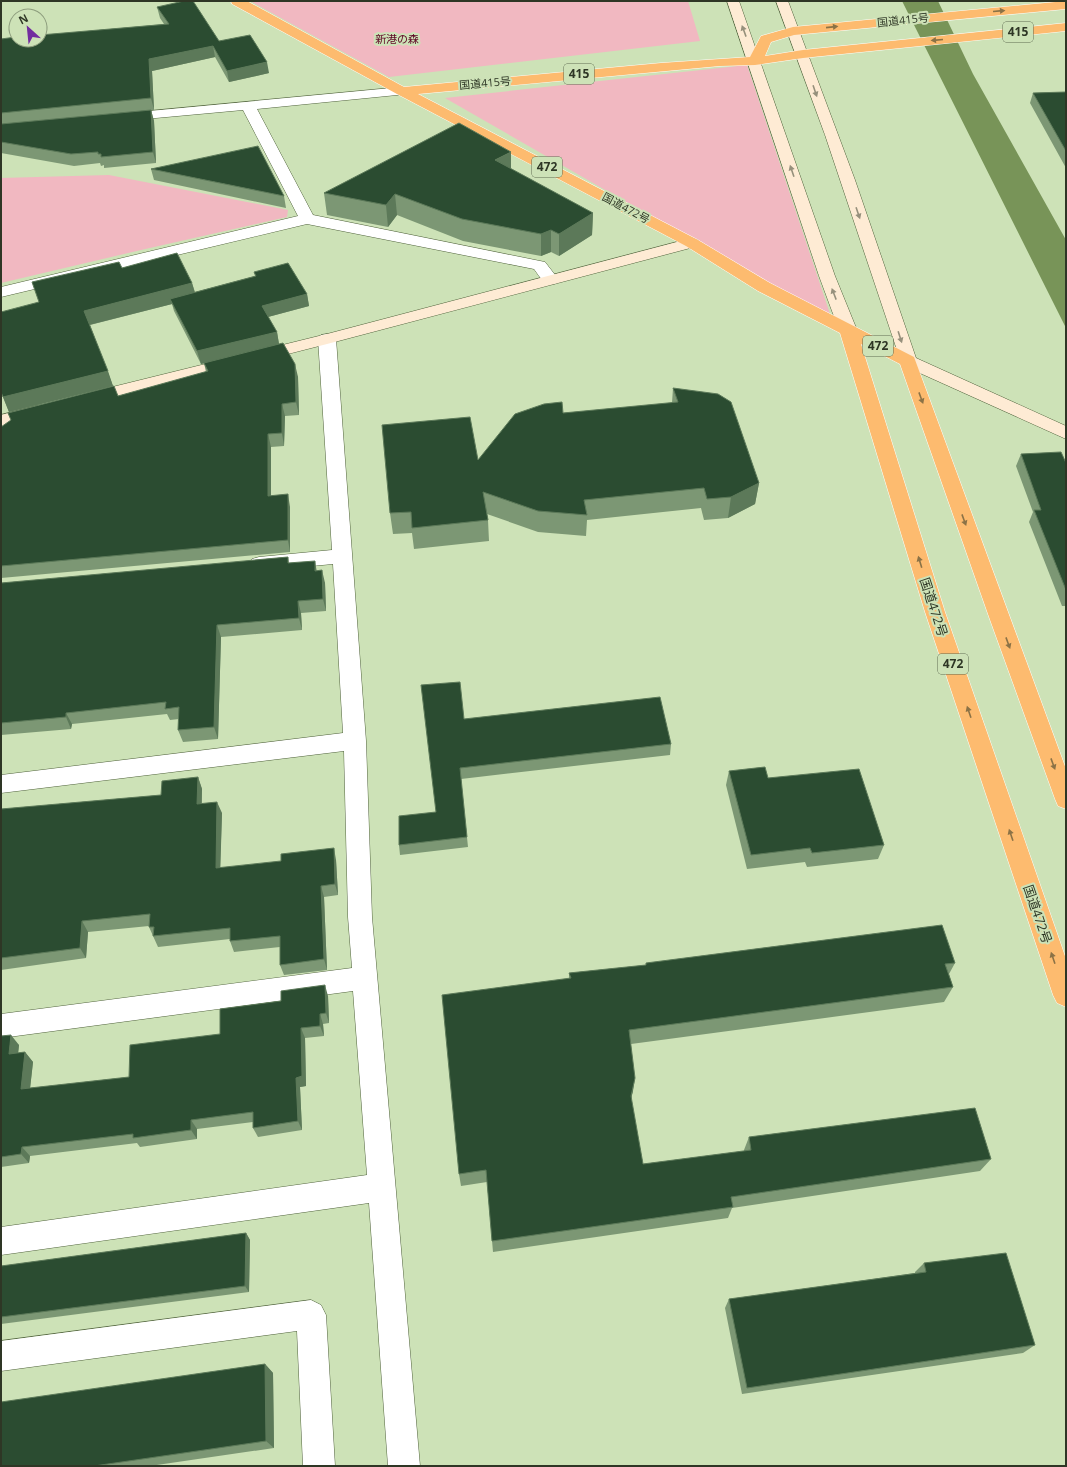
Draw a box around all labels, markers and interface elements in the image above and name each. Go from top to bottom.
one-way arrow [993,7,1005,14]
north arrow [8,8,48,48]
street label: 国道415号 [876,9,930,30]
text: N [16,10,31,27]
road number: 415 [1003,22,1033,42]
one-way arrow [826,23,838,30]
one-way arrow [741,25,747,37]
park label: 新港の森 [375,31,419,46]
one-way arrow [931,37,943,43]
road number: 415 [564,64,594,84]
street label: 国道415号 [458,73,511,92]
one-way arrow [813,85,819,97]
road number: 472 [532,157,562,177]
one-way arrow [789,165,795,177]
street label: 国道472号 [600,189,653,226]
one-way arrow [856,208,862,220]
one-way arrow [831,287,837,299]
one-way arrow [897,331,903,343]
road number: 472 [863,336,893,356]
one-way arrow [918,392,924,404]
one-way arrow [962,515,968,527]
one-way arrow [917,555,923,567]
street label: 国道472号 [916,575,952,639]
one-way arrow [1006,637,1012,649]
road number: 472 [938,654,968,674]
one-way arrow [966,705,972,717]
one-way arrow [1051,759,1057,771]
one-way arrow [1008,828,1014,840]
street label: 国道472号 [1020,882,1056,946]
one-way arrow [1050,951,1056,963]

